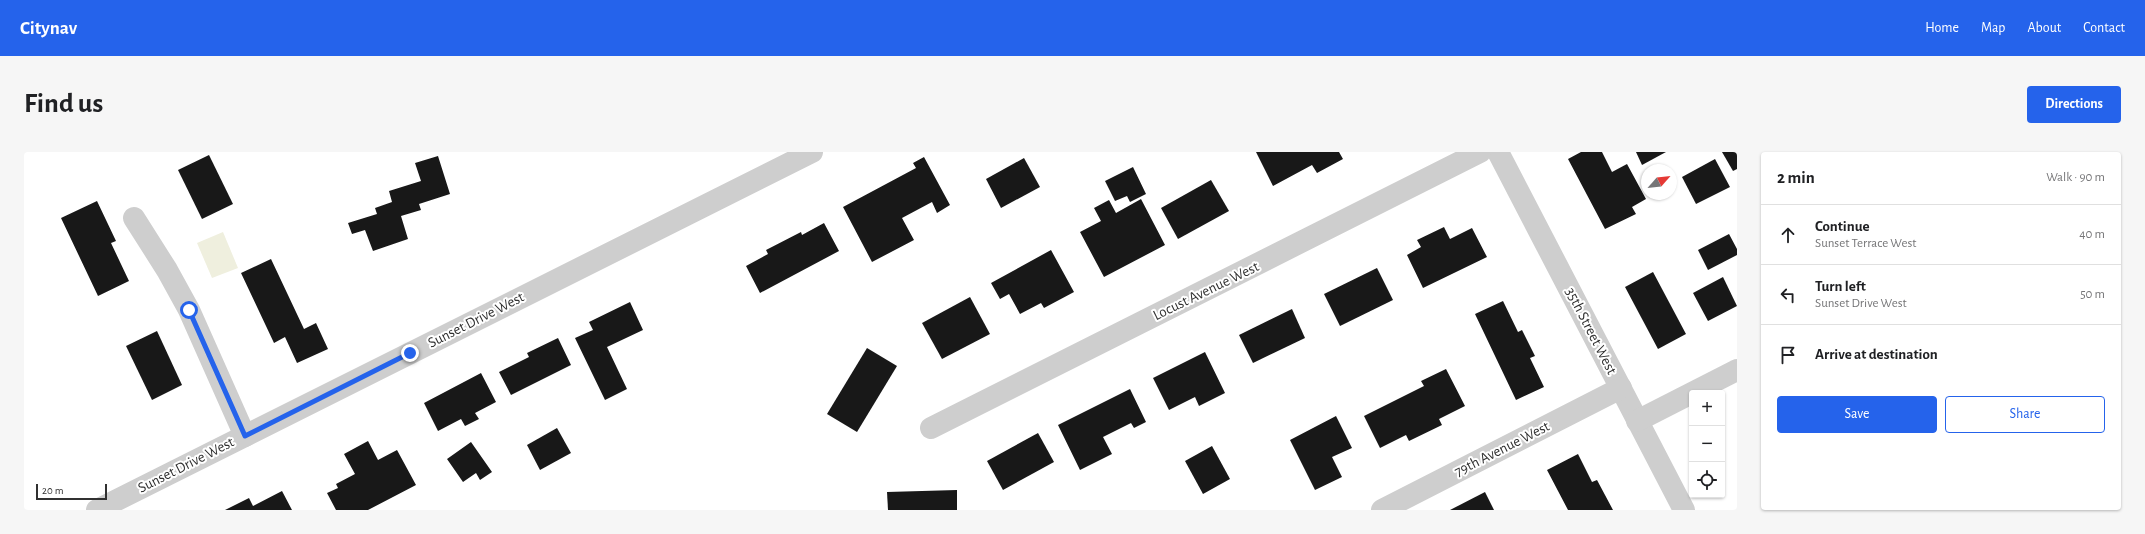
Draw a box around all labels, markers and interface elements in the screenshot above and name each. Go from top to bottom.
text: Citynav [20,19,77,38]
text: Home [1925,21,1959,35]
text: Map [1981,21,2005,35]
text: About [2027,21,2061,35]
text: Contact [2083,21,2125,35]
button: Directions [2027,86,2121,123]
text: Find us [24,90,103,118]
north arrow [1641,164,1677,200]
text: 2 min [1777,169,1815,186]
text: Walk · 90 m [2046,171,2105,184]
text: Continue [1815,219,1870,234]
icon: ahead [1777,224,1799,246]
text: 40 m [2079,228,2105,241]
text: Sunset Terrace West [1815,237,1916,250]
street label: Locust Avenue West [1151,259,1262,323]
text: Turn left [1815,279,1866,294]
icon: left [1777,284,1799,306]
street label: 35th Street West [1563,285,1619,377]
text: 50 m [2080,288,2105,301]
street label: Sunset Drive West [425,289,527,351]
text: Sunset Drive West [1815,297,1907,310]
route start [180,301,198,319]
route end [401,344,419,362]
icon: arrive [1777,344,1799,366]
text: Arrive at destination [1815,347,1938,362]
map controls [1689,390,1725,498]
button: + [1689,390,1725,426]
button: Save [1777,396,1937,433]
button: Share [1945,396,2105,433]
street label: 79th Avenue West [1452,418,1552,479]
button: − [1689,426,1725,462]
street label: Sunset Drive West [135,434,237,496]
button: locate [1689,462,1725,498]
scale bar [36,482,107,501]
text: 20 m [42,485,63,496]

